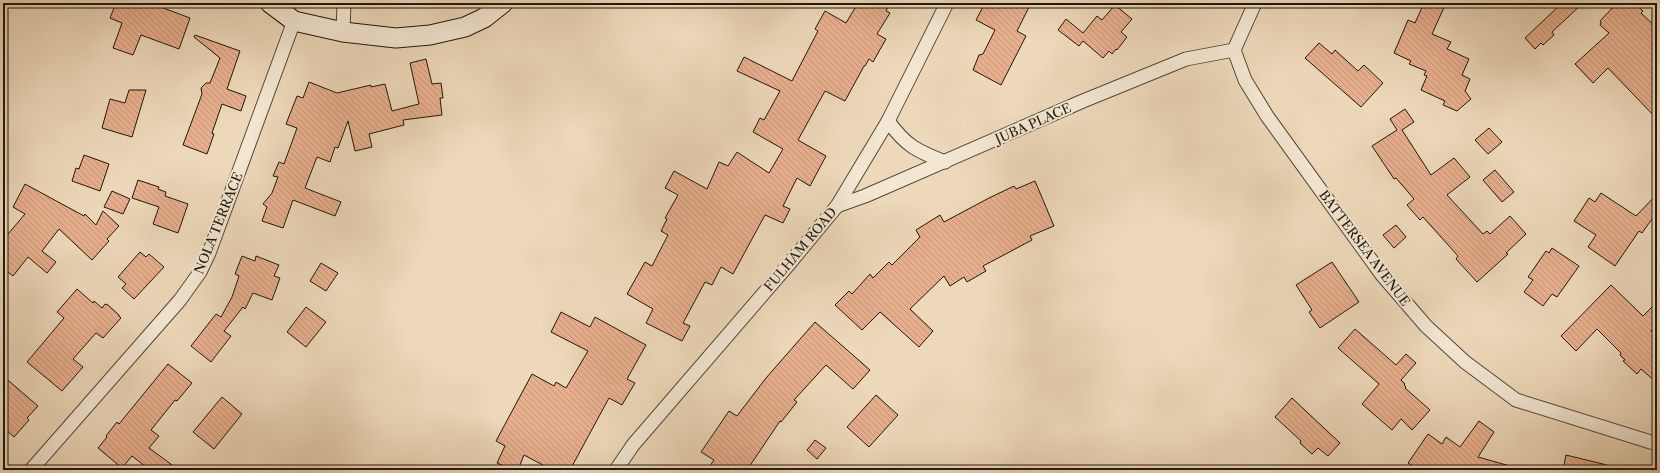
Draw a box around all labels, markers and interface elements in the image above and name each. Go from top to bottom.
street label: JUBA PLACE [991,99,1073,148]
street label: NOLA TERRACE [190,170,246,276]
street label: BATTERSEA AVENUE [1316,187,1414,309]
street label: FULHAM ROAD [760,204,840,294]

